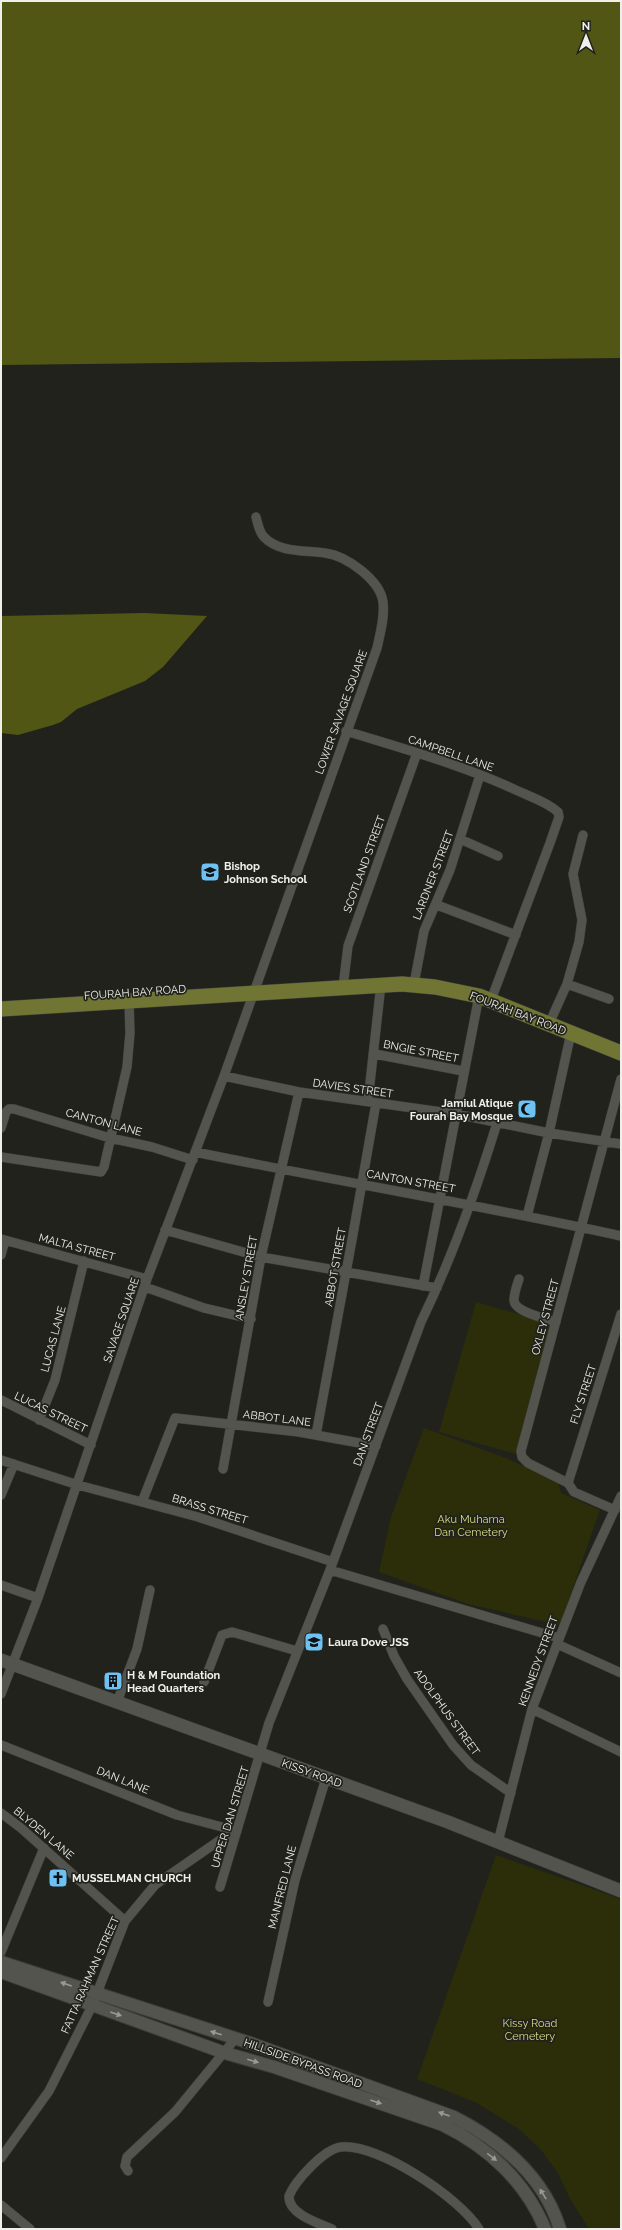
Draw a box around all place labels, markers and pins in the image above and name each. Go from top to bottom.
place label: Bishop Johnson School [224,860,308,886]
school or university icon: Bishop Johnson School [199,861,221,883]
place label: Jamiul Atique Fourah Bay Mosque [410,1097,513,1123]
mosque icon: Jamiul Atique Fourah Bay Mosque [516,1098,538,1120]
school or university icon: Laura Dove JSS [303,1631,325,1653]
place label: Laura Dove JSS [328,1636,409,1649]
place label: H & M Foundation Head Quarters [127,1669,221,1695]
building icon: H & M Foundation Head Quarters [102,1670,124,1692]
church icon: MUSSELMAN CHURCH [47,1867,69,1889]
place label: MUSSELMAN CHURCH [72,1872,191,1885]

